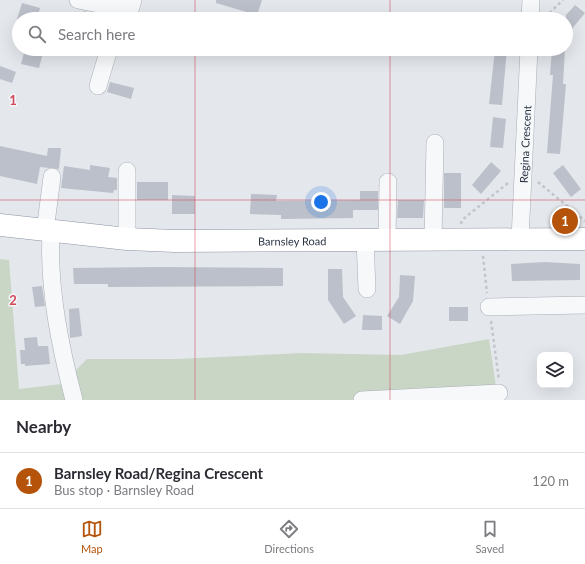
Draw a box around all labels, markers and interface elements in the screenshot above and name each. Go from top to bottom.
search box [12,12,573,56]
icon: search [26,23,48,45]
text: Search here [58,25,135,43]
text: 1 [9,92,17,108]
street label: Regina Crescent [516,105,533,183]
your location [311,192,331,212]
pin: 1 [552,206,578,236]
street label: Barnsley Road [258,234,326,247]
text: 2 [9,292,17,308]
map controls [537,352,573,388]
button: layers [537,352,573,388]
text: Nearby [16,416,71,437]
text: Barnsley Road/Regina Crescent [54,464,263,482]
text: 1 [25,473,33,489]
text: 120 m [532,473,569,489]
text: Bus stop · Barnsley Road [54,482,194,498]
tab: Map [81,518,103,555]
tab: Directions [264,518,314,555]
tab: Saved [475,518,504,555]

